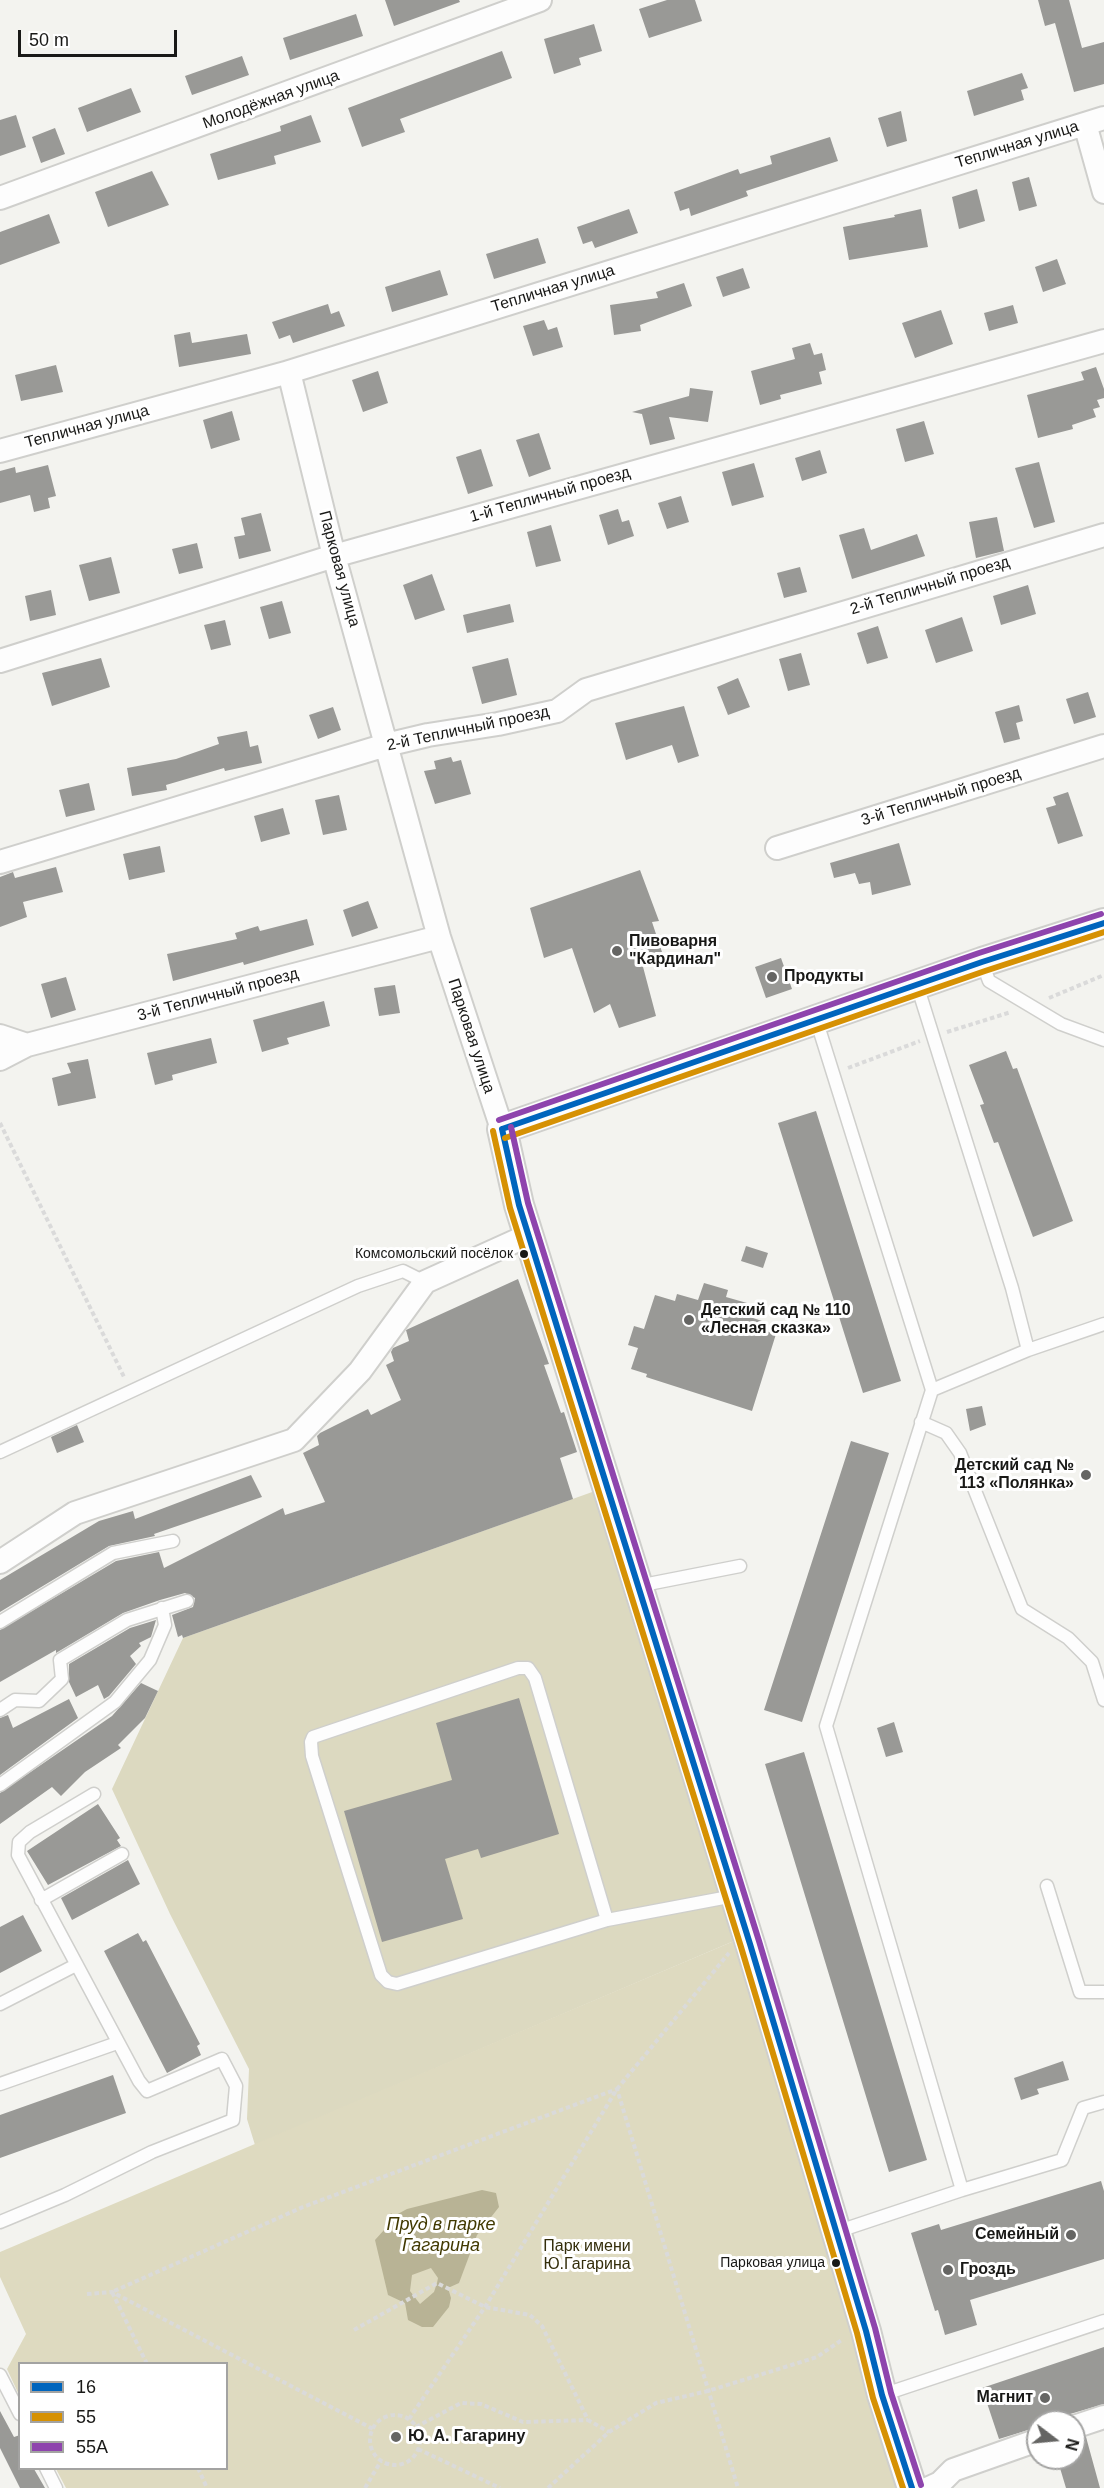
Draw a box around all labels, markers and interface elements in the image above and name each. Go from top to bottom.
scale bar [21,18,180,56]
text: 50 m [29,30,69,50]
street label: Молодёжная улица [200,66,342,134]
street label: Тепличная улица [953,117,1081,173]
street label: Тепличная улица [489,261,617,317]
street label: Тепличная улица [23,401,151,453]
street label: 1-й Тепличный проезд [468,463,632,527]
street label: Парковая улица [314,509,364,629]
street label: 2-й Тепличный проезд [848,553,1012,619]
street label: 2-й Тепличный проезд [385,702,551,756]
street label: 3-й Тепличный проезд [859,764,1023,830]
place label: Пивоварня "Кардинал" [629,932,721,970]
marker: Пивоварня "Кардинал" [610,944,624,958]
street label: 3-й Тепличный проезд [135,964,301,1026]
place label: Продукты [784,967,864,987]
marker: Продукты [765,970,779,984]
street label: Парковая улица [443,976,499,1096]
place label: Комсомольский посёлок [355,1246,513,1262]
marker: Комсомольский посёлок [518,1248,530,1260]
place label: Детский сад № 110 «Лесная сказка» [701,1301,851,1339]
marker: Детский сад № 110 «Лесная сказка» [682,1313,696,1327]
place label: Детский сад № 113 «Полянка» [955,1456,1074,1494]
marker: Детский сад № 113 «Полянка» [1079,1468,1093,1482]
water label: Пруд в парке Гагарина [386,2214,496,2256]
place label: Семейный [975,2225,1059,2245]
marker: Семейный [1064,2228,1078,2242]
park label: Парк имени Ю.Гагарина [543,2237,631,2275]
place label: Парковая улица [720,2255,825,2271]
marker: Парковая улица [830,2257,842,2269]
place label: Гроздь [960,2260,1016,2280]
marker: Гроздь [941,2263,955,2277]
legend [18,2362,228,2470]
text: 16 [76,2377,96,2397]
place label: Магнит [977,2388,1033,2408]
marker: Магнит [1038,2391,1052,2405]
text: 55 [76,2407,96,2427]
north arrow [1026,2410,1086,2470]
place label: Ю. А. Гагарину [408,2427,525,2447]
marker: Ю. А. Гагарину [389,2430,403,2444]
text: 55А [76,2437,108,2457]
text: N [1062,2437,1082,2452]

